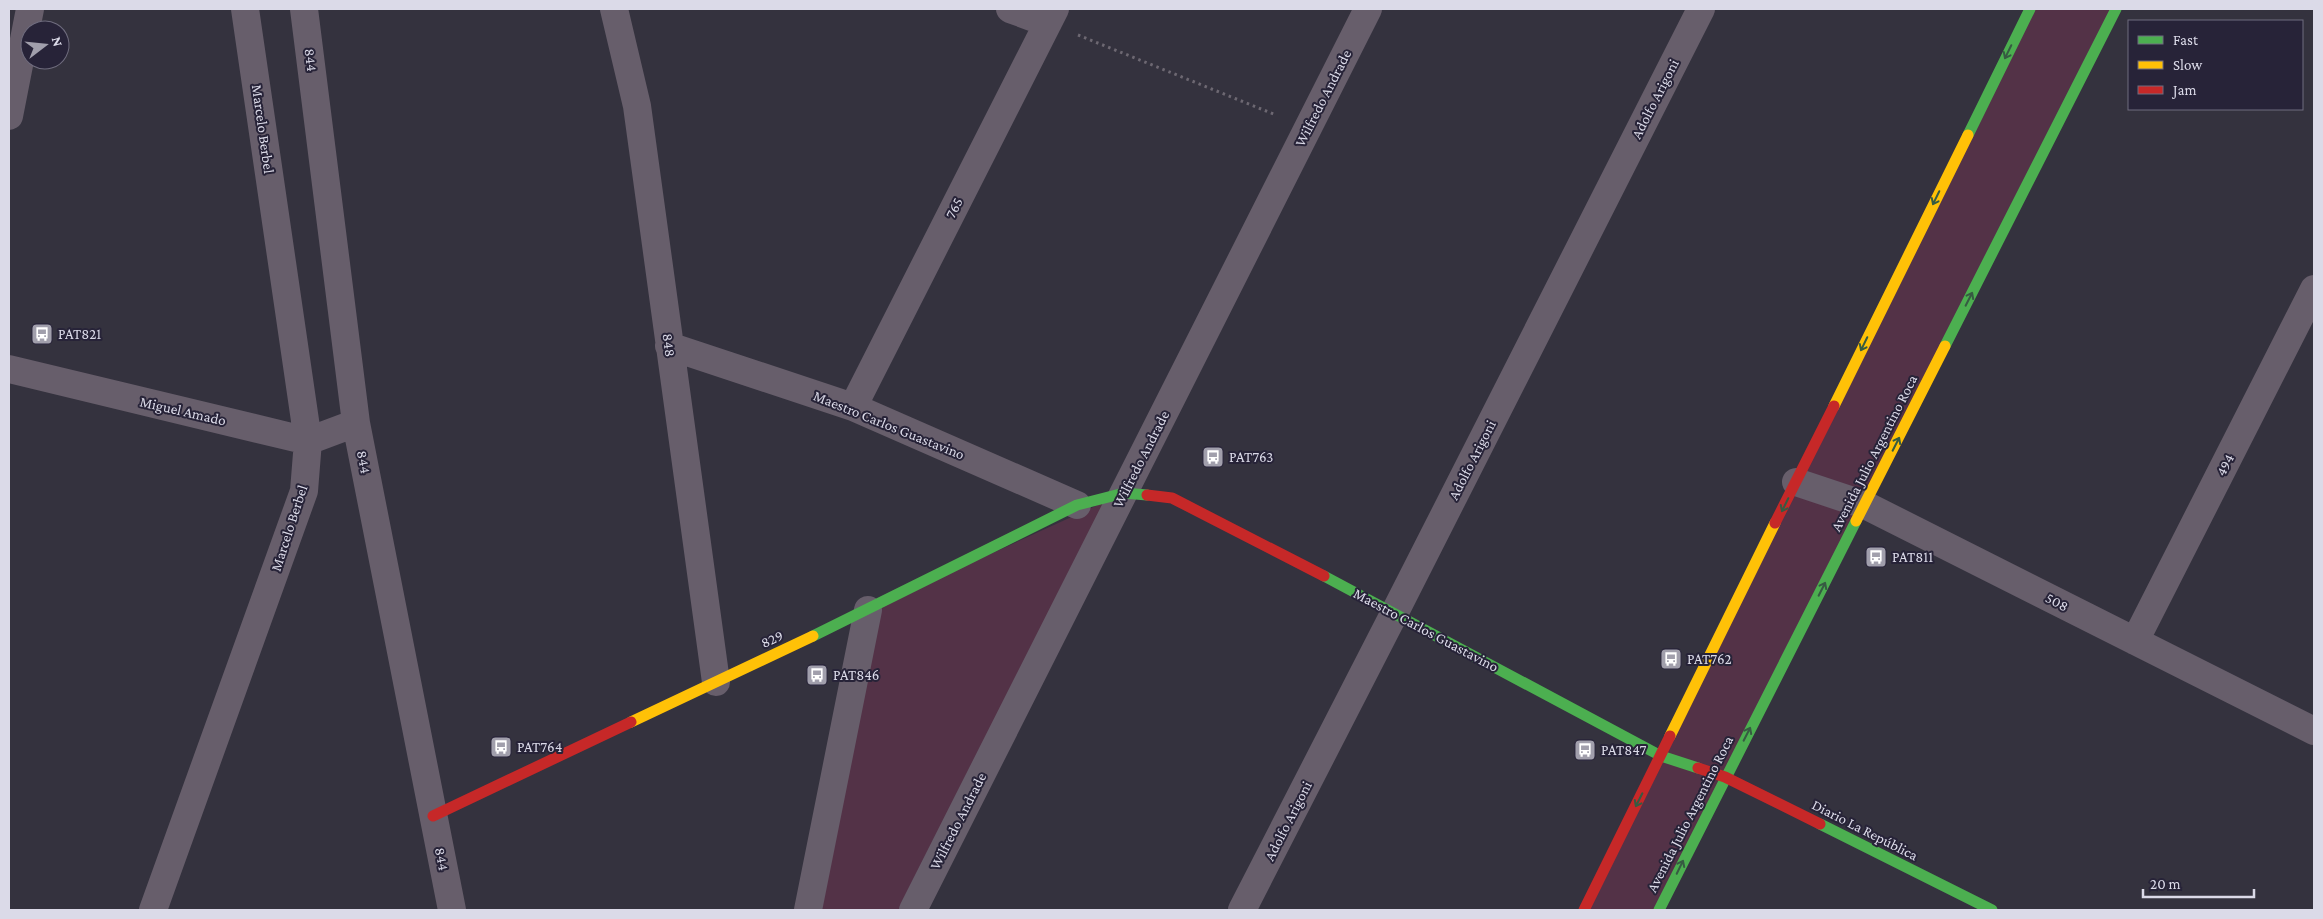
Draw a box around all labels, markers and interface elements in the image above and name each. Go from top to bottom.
north arrow [20,20,70,70]
legend [2128,20,2303,110]
text: Fast [2173,32,2199,48]
text: N [48,35,67,49]
one-way arrow [2003,45,2013,60]
street label: 844 [302,47,320,73]
street label: Wilfredo Andrade [1292,47,1354,149]
street label: Adolfo Arigoni [1628,57,1683,142]
text: Slow [2173,57,2203,73]
text: Jam [2171,82,2196,99]
street label: Marcelo Berbel [249,84,277,175]
one-way arrow [1931,190,1940,205]
street label: 765 [942,195,966,221]
one-way arrow [1964,292,1974,307]
bus stop icon: PAT821 [30,322,54,346]
place label: PAT821 [58,326,101,342]
street label: 848 [659,332,679,358]
one-way arrow [1859,336,1868,351]
street label: Avenida Julio Argentino Roca [1828,372,1921,534]
street label: Maestro Carlos Guastavino [811,387,967,463]
street label: Miguel Amado [138,393,228,430]
street label: Wilfredo Andrade [1110,408,1172,510]
street label: Adolfo Arigoni [1445,418,1500,503]
one-way arrow [1891,437,1901,452]
bus stop icon: PAT763 [1201,445,1225,469]
street label: 844 [354,449,374,475]
place label: PAT763 [1229,449,1273,465]
street label: 494 [2213,451,2237,479]
street label: Marcelo Berbel [268,483,310,573]
one-way arrow [1780,498,1790,513]
bus stop icon: PAT811 [1864,545,1888,569]
place label: PAT811 [1892,549,1933,565]
one-way arrow [1818,582,1827,597]
street label: Maestro Carlos Guastavino [1351,585,1501,675]
street label: 508 [2043,590,2071,614]
street label: 829 [758,627,786,651]
bus stop icon: PAT762 [1659,647,1683,671]
place label: PAT762 [1687,651,1732,667]
bus stop icon: PAT846 [805,663,829,687]
place label: PAT846 [833,667,879,683]
one-way arrow [1742,726,1752,741]
street label: Avenida Julio Argentino Roca [1644,733,1737,895]
bus stop icon: PAT764 [489,735,513,759]
bus stop icon: PAT847 [1573,738,1597,762]
place label: PAT764 [517,739,562,755]
place label: PAT847 [1601,742,1646,758]
street label: Wilfredo Andrade [927,770,989,872]
street label: Adolfo Arigoni [1261,779,1316,864]
one-way arrow [1634,792,1643,807]
street label: Diario La República [1809,796,1921,865]
street label: 844 [432,846,452,872]
one-way arrow [1675,859,1685,874]
scale bar [2143,866,2254,898]
text: 20 m [2150,876,2181,892]

